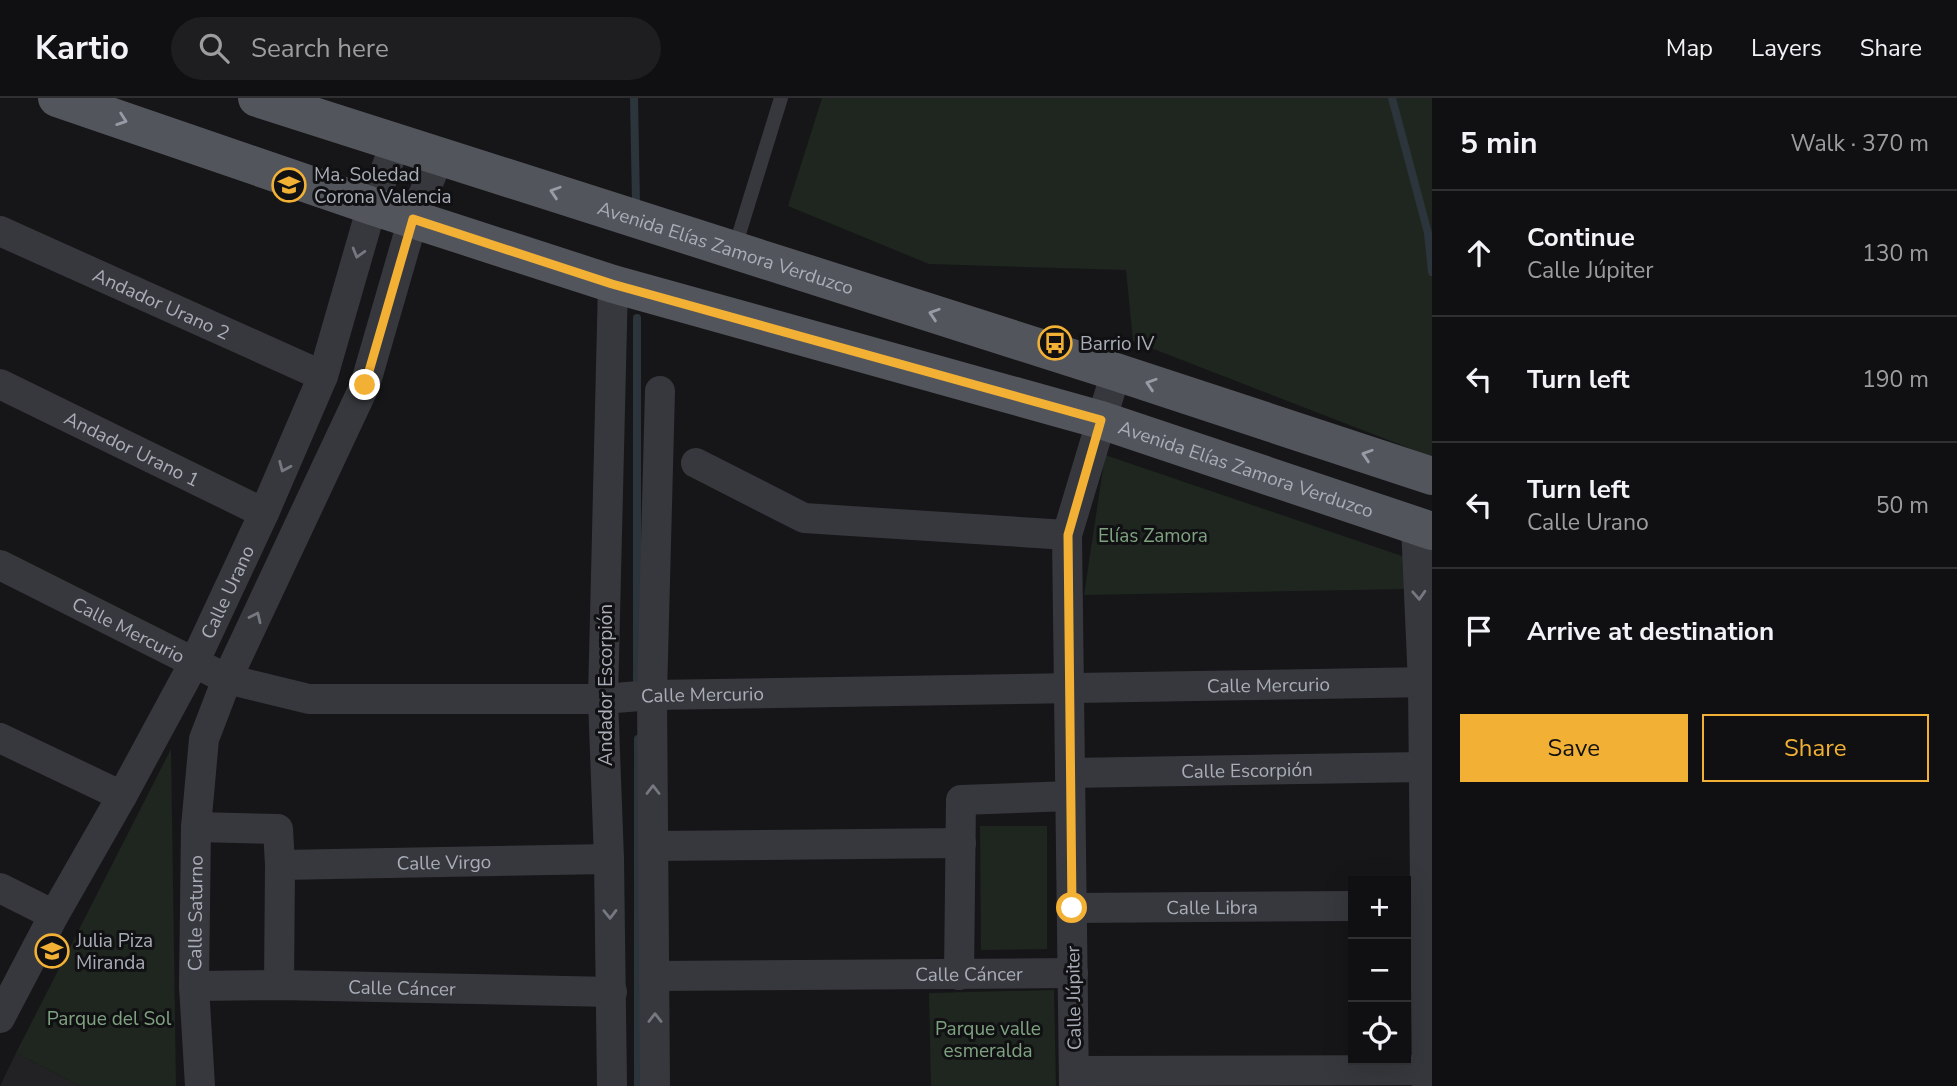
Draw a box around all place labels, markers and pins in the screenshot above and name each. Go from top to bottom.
place label: Ma. Soledad Corona Valencia [314,162,451,210]
school or university icon: Ma. Soledad Corona Valencia [270,166,308,204]
bus stop icon: Barrio IV [1036,324,1074,362]
place label: Barrio IV [1080,331,1155,357]
place label: Julia Piza Miranda [75,928,153,976]
school or university icon: Julia Piza Miranda [33,932,71,970]

